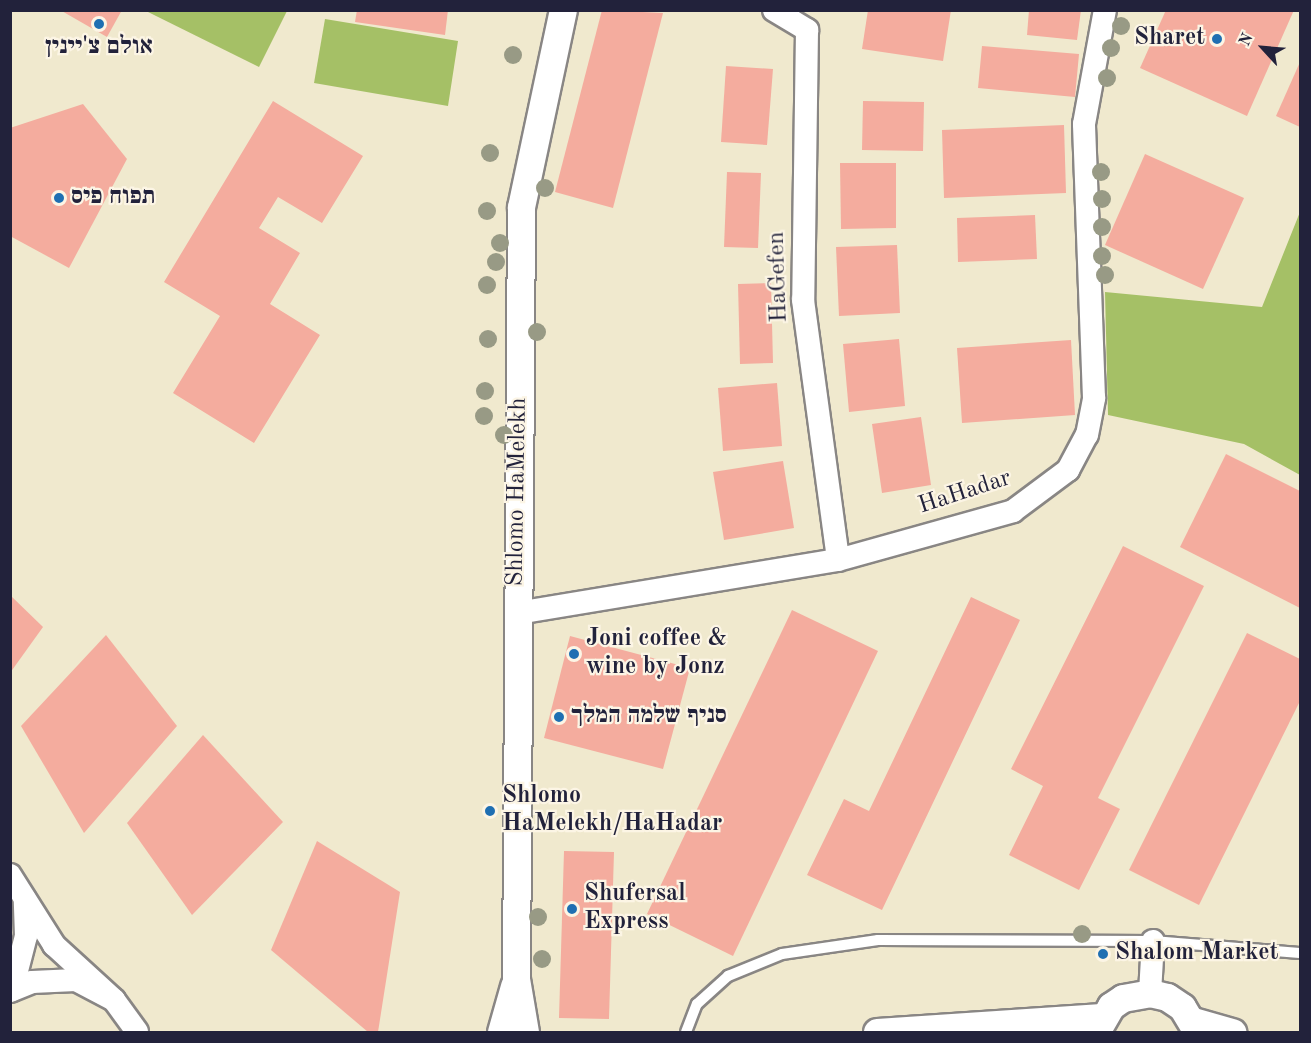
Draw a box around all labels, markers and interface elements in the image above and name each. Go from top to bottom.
marker: אולם צ'יינין [92,17,106,31]
north arrow [1233,18,1293,78]
place label: Sharet [1134,25,1205,53]
text: N [1237,31,1257,49]
marker: Sharet [1210,32,1224,46]
place label: אולם צ'יינין [45,34,153,62]
place label: תפוח פיס [71,184,155,212]
marker: תפוח פיס [52,191,66,205]
street label: HaGefen [763,231,795,323]
street label: Shlomo HaMelekh [502,397,534,587]
street label: HaHadar [915,465,1015,521]
place label: Joni coffee & wine by Jonz [586,626,727,682]
marker: Joni coffee & wine by Jonz [567,647,581,661]
place label: סניף שלמה המלך [571,703,727,731]
marker: סניף שלמה המלך [552,710,566,724]
place label: Shlomo HaMelekh/HaHadar [502,783,723,839]
marker: Shlomo HaMelekh/HaHadar [483,804,497,818]
place label: Shufersal Express [584,881,686,937]
marker: Shufersal Express [565,902,579,916]
place label: Shalom Market [1115,940,1278,968]
marker: Shalom Market [1096,947,1110,961]

